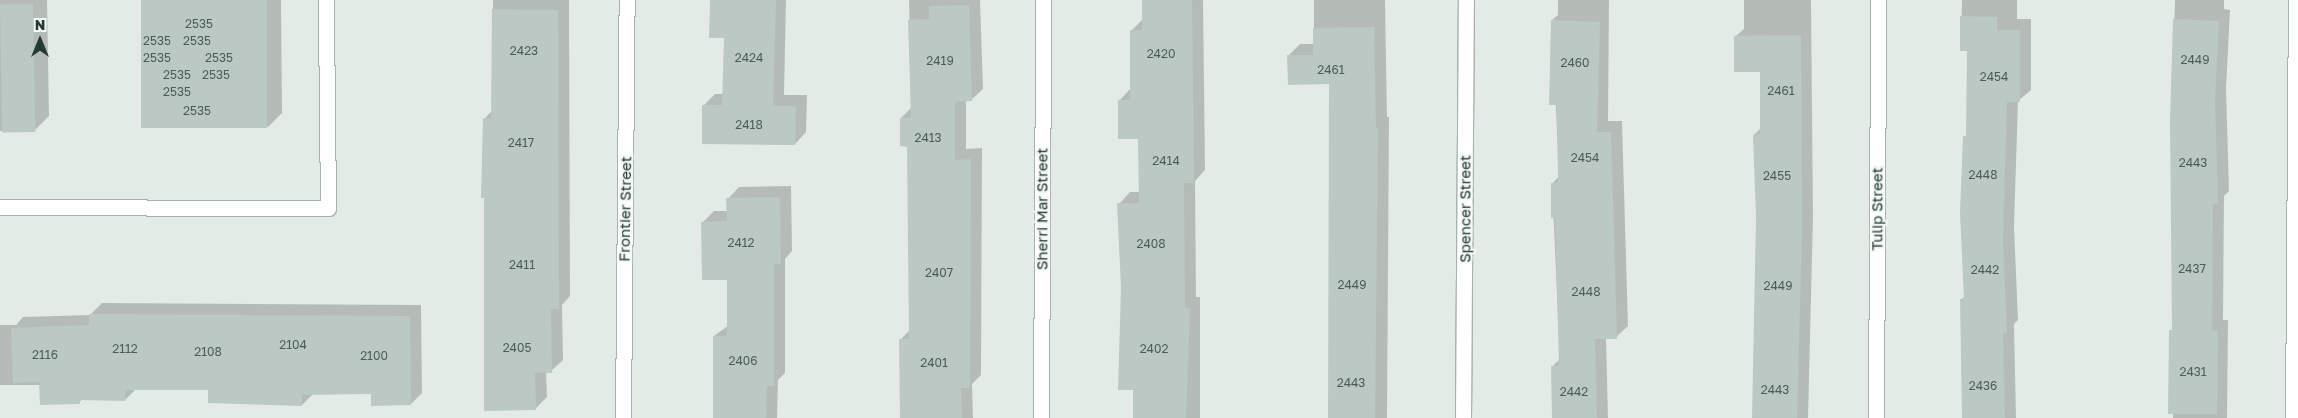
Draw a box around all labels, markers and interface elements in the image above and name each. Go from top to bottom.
north arrow [15,15,65,65]
text: N [35,16,45,33]
house number: 2535 [185,17,213,31]
house number: 2535 [143,34,171,48]
house number: 2535 [183,34,211,48]
house number: 2423 [510,44,538,58]
house number: 2420 [1147,47,1175,61]
house number: 2535 [143,51,171,65]
house number: 2535 [205,51,233,65]
house number: 2424 [735,51,763,65]
house number: 2449 [2181,53,2209,67]
house number: 2419 [926,54,954,68]
house number: 2460 [1561,56,1589,70]
house number: 2461 [1317,63,1345,77]
house number: 2535 [163,68,191,82]
house number: 2535 [202,68,230,82]
house number: 2454 [1980,70,2008,84]
house number: 2461 [1767,84,1795,98]
house number: 2535 [163,85,191,99]
house number: 2535 [183,104,211,118]
house number: 2418 [735,118,763,132]
house number: 2413 [914,131,942,145]
house number: 2417 [508,136,534,150]
street label: Sherri Mar Street [1033,148,1051,270]
house number: 2454 [1571,151,1599,165]
house number: 2414 [1152,154,1180,168]
street label: Spencer Street [1456,155,1474,263]
street label: Frontier Street [615,156,635,262]
house number: 2443 [2179,156,2207,170]
street label: Tulip Street [1868,167,1886,251]
house number: 2448 [1969,168,1997,182]
house number: 2455 [1763,169,1791,183]
house number: 2412 [727,236,755,250]
house number: 2408 [1136,237,1166,251]
house number: 2411 [509,258,535,272]
house number: 2437 [2178,262,2206,276]
house number: 2442 [1971,263,1999,277]
house number: 2407 [925,266,953,280]
house number: 2449 [1338,278,1366,292]
house number: 2449 [1764,279,1792,293]
house number: 2448 [1572,285,1600,299]
house number: 2104 [279,338,307,352]
house number: 2405 [503,341,531,355]
house number: 2112 [112,342,138,356]
house number: 2402 [1140,342,1168,356]
house number: 2108 [194,345,222,359]
house number: 2116 [32,348,58,362]
house number: 2100 [360,349,388,363]
house number: 2406 [729,354,757,368]
house number: 2401 [920,356,948,370]
house number: 2431 [2179,365,2207,379]
house number: 2443 [1337,376,1365,390]
house number: 2436 [1969,379,1997,393]
house number: 2443 [1761,383,1789,397]
house number: 2442 [1560,385,1588,399]

